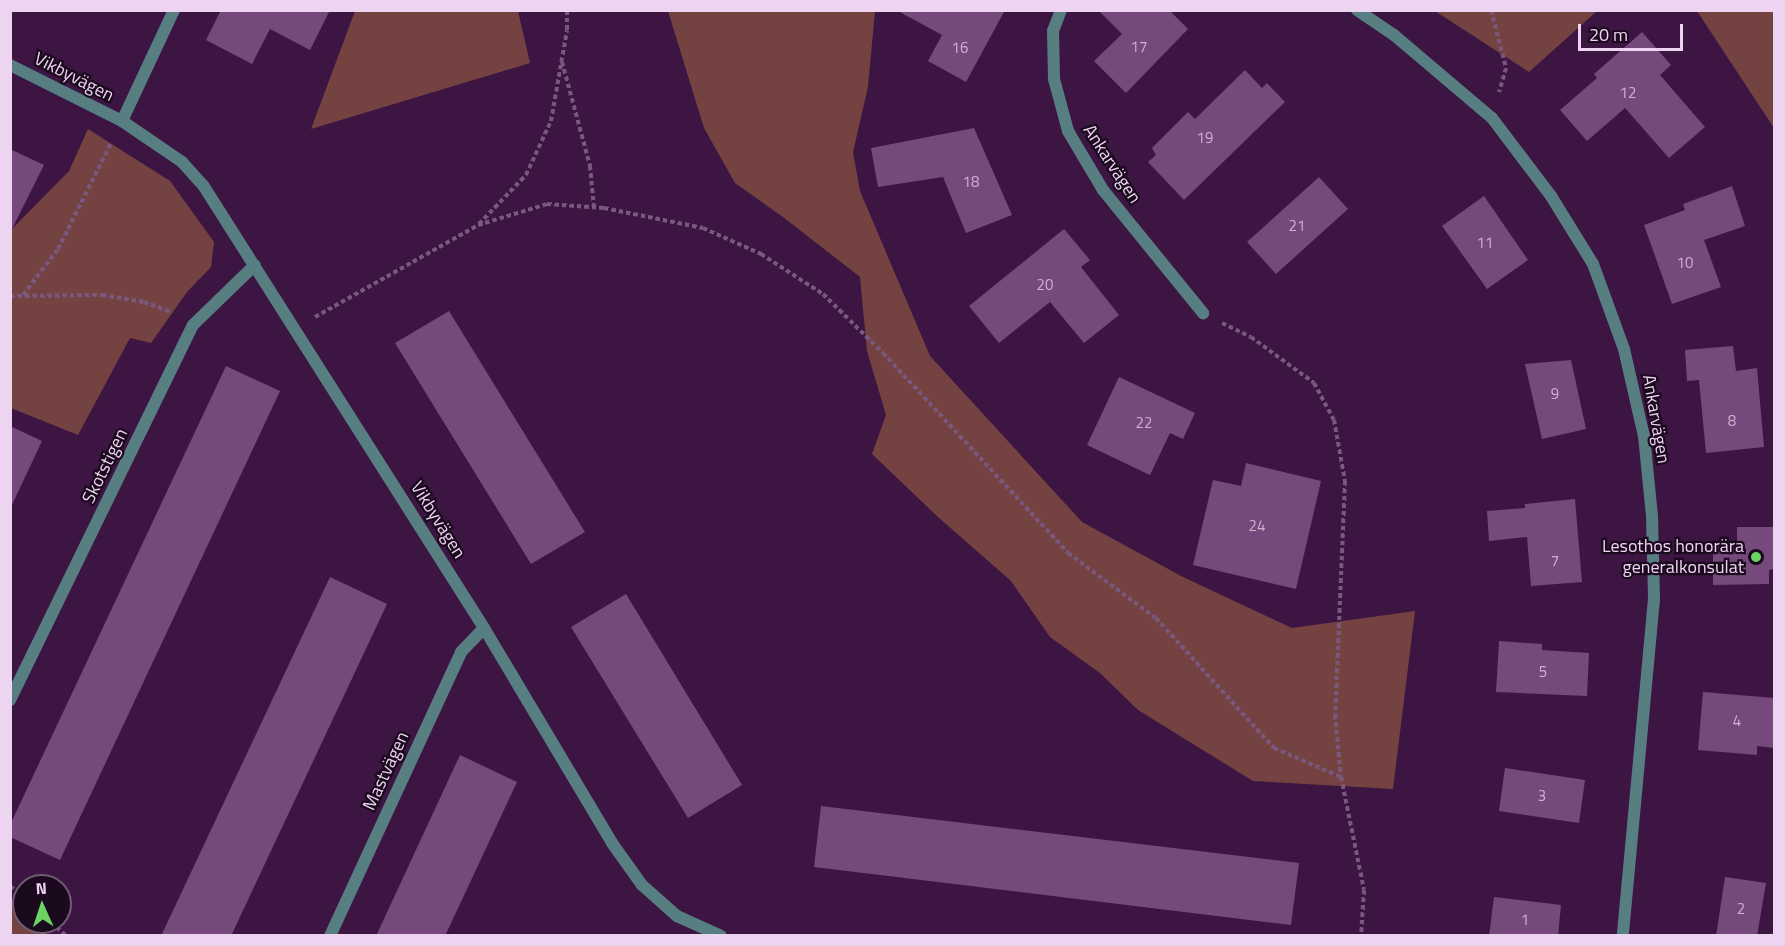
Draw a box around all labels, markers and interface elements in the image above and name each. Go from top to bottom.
scale bar [1581,12,1686,50]
text: 20 m [1589,21,1628,48]
house number: 17 [1131,38,1147,56]
house number: 16 [952,39,968,57]
street label: Vikbyvägen [31,48,117,106]
house number: 12 [1620,84,1636,102]
street label: Ankarvägen [1079,120,1145,208]
house number: 19 [1197,129,1213,147]
house number: 18 [963,173,979,191]
house number: 21 [1289,217,1305,235]
house number: 11 [1477,234,1493,252]
house number: 10 [1677,254,1693,272]
house number: 20 [1037,276,1053,294]
street label: Ankarvägen [1638,373,1674,465]
house number: 9 [1551,385,1559,403]
house number: 8 [1728,412,1736,430]
house number: 22 [1136,414,1152,432]
street label: Skotstigen [78,425,132,507]
street label: Vikbyvägen [406,478,470,562]
house number: 24 [1249,517,1265,535]
place label: Lesothos honorära generalkonsulat [1602,536,1744,578]
marker: Lesothos honorära generalkonsulat [1749,550,1763,564]
house number: 7 [1551,552,1559,570]
house number: 5 [1539,663,1547,681]
house number: 4 [1733,712,1741,730]
street label: Mastvägen [358,728,414,814]
house number: 3 [1538,787,1546,805]
north arrow [12,874,72,934]
text: N [35,876,47,900]
house number: 2 [1737,900,1745,918]
house number: 1 [1521,911,1529,929]

